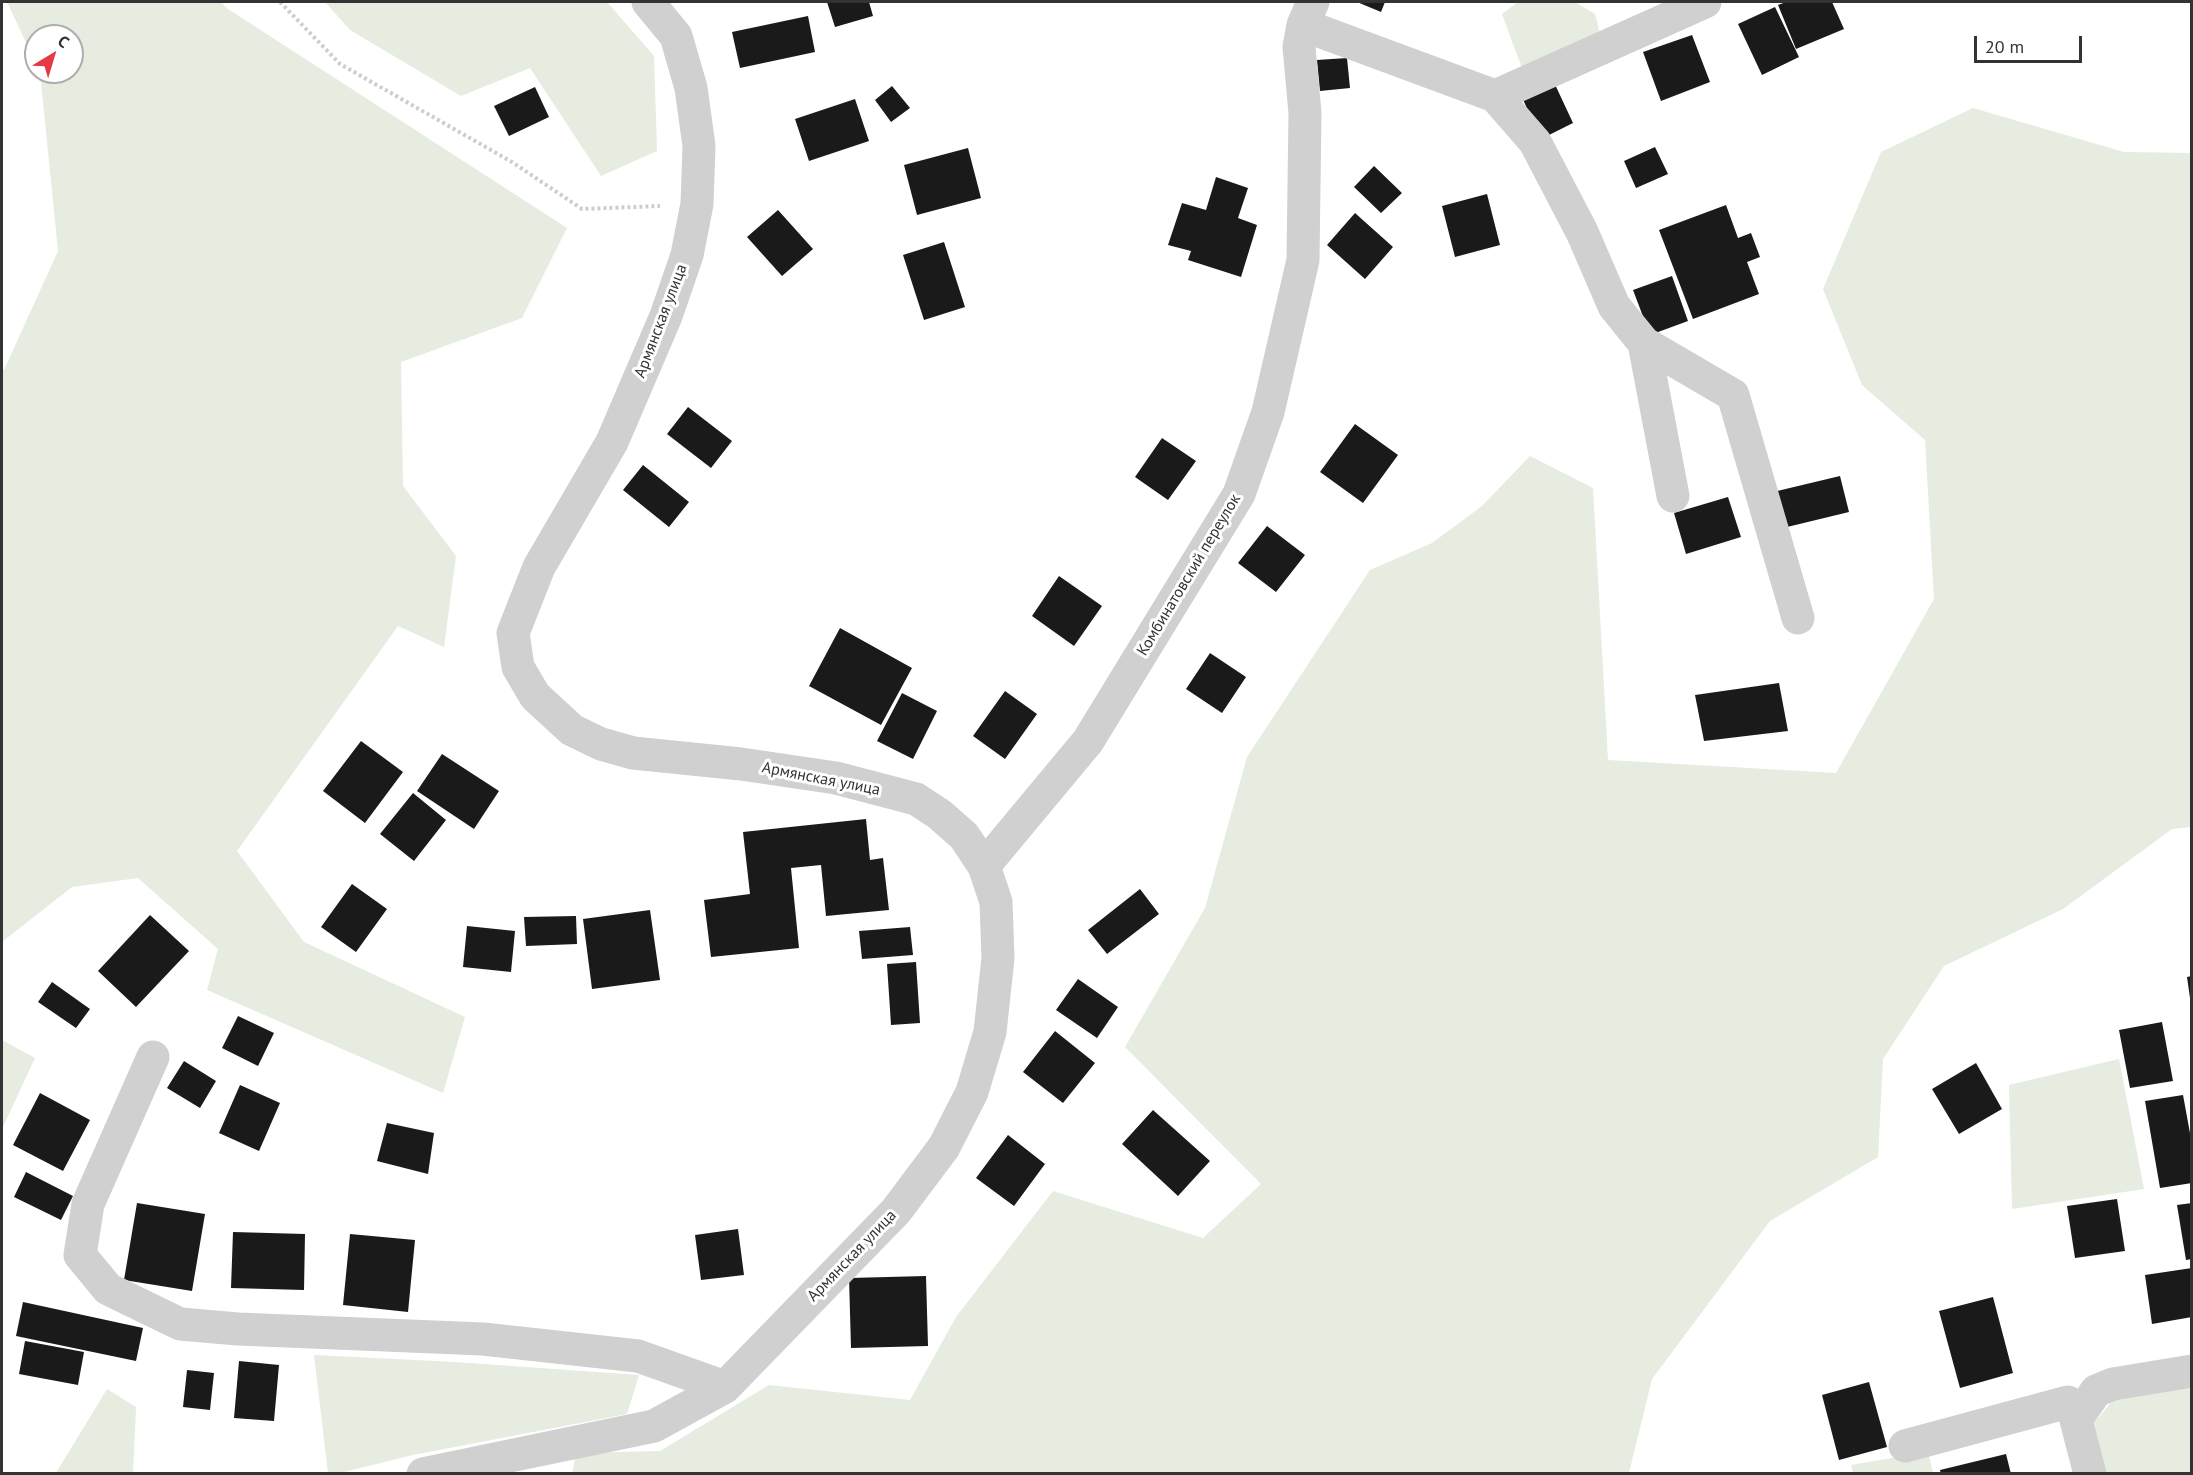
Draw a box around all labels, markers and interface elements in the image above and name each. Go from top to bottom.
north arrow [24,24,84,84]
scale bar [1977,24,2085,62]
text: С [54,31,74,52]
text: 20 m [1985,35,2024,58]
street label: Армянская улица [631,262,691,380]
street label: Комбинатовский переулок [1133,491,1245,659]
street label: Армянская улица [760,758,882,800]
street label: Армянская улица [803,1206,901,1306]

